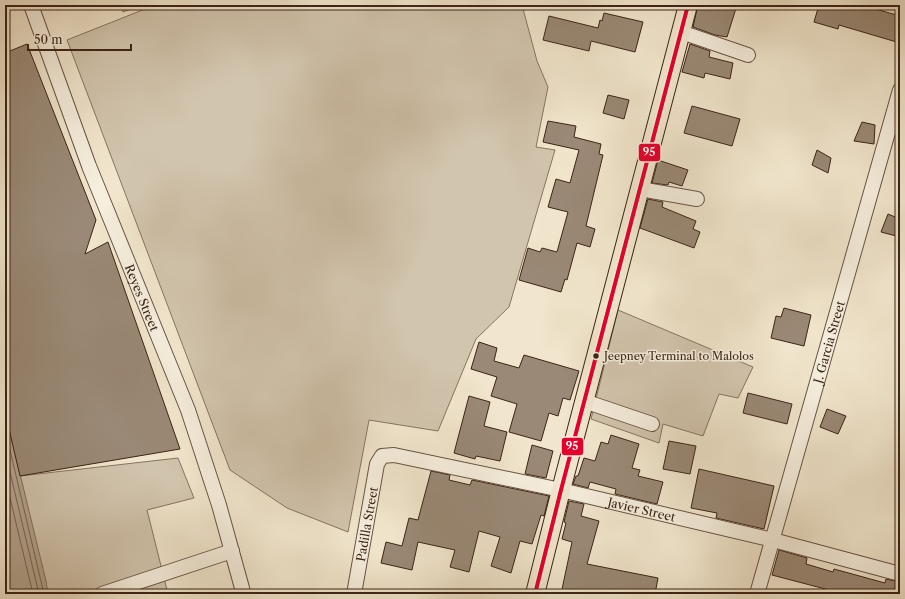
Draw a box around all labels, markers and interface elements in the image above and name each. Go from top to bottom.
scale bar [28,26,131,52]
text: 50 m [34,32,63,47]
line badge: 95 [638,143,661,162]
text: 95 [643,145,655,159]
street label: Reyes Street [122,262,163,334]
street label: J. Garcia Street [809,298,848,387]
place label: Jeepney Terminal to Malolos [602,349,754,363]
marker: Jeepney Terminal to Malolos [591,351,601,361]
line badge: 95 [561,437,584,456]
text: 95 [566,439,578,453]
street label: Padilla Street [352,485,380,563]
street label: Javier Street [604,493,678,524]

